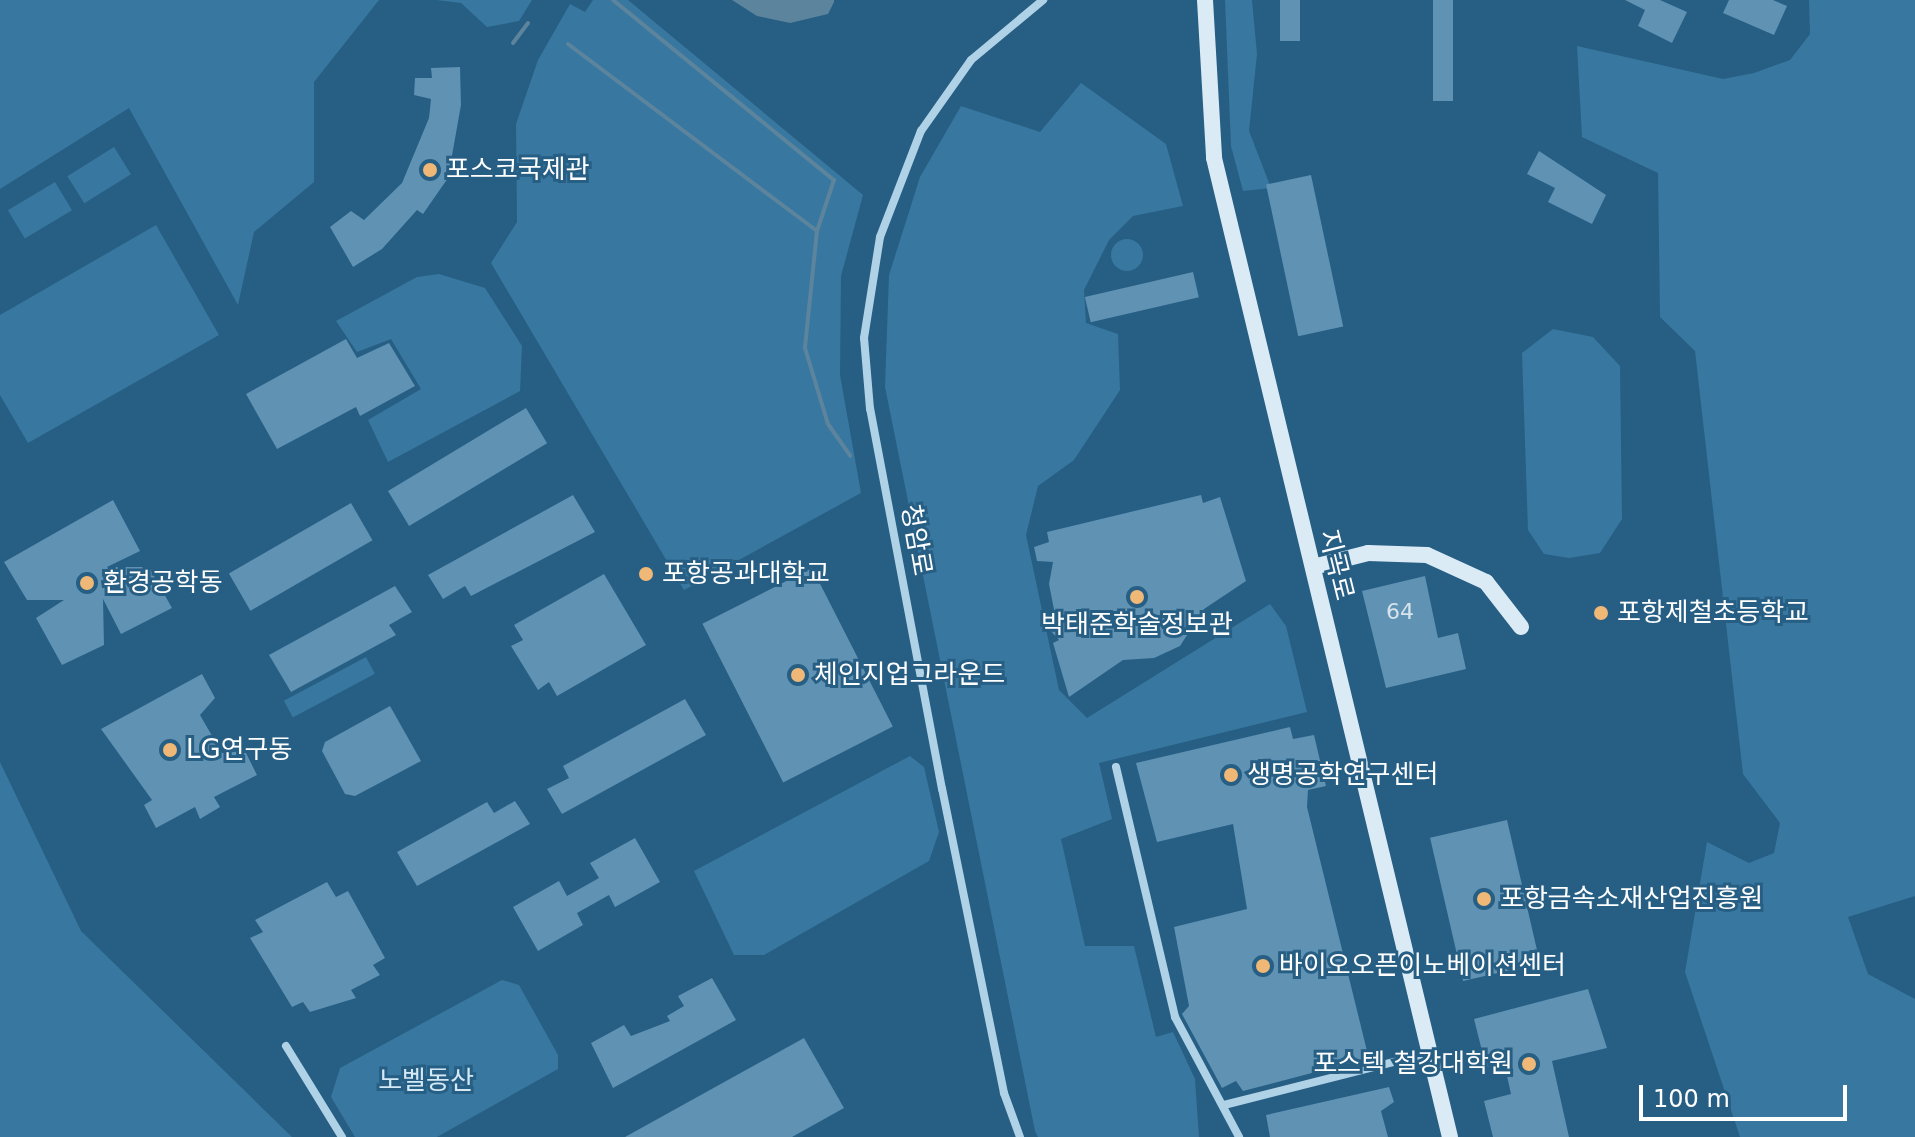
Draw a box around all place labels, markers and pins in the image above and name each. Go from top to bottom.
place label: 포스코국제관 [446,154,590,186]
marker: 포스코국제관 [421,161,439,179]
place label: 포항공과대학교 [662,558,829,590]
marker: 포항공과대학교 [637,565,655,583]
place label: 환경공학동 [103,567,223,599]
marker: 환경공학동 [78,574,96,592]
marker: 박태준학술정보관 [1128,588,1146,606]
place label: 포항제철초등학교 [1617,597,1808,629]
marker: 포항제철초등학교 [1592,604,1610,622]
place label: 박태준학술정보관 [1041,609,1233,641]
place label: 체인지업그라운드 [814,659,1005,691]
marker: 체인지업그라운드 [789,666,807,684]
place label: LG연구동 [186,734,292,766]
marker: LG연구동 [161,741,179,759]
place label: 생명공학연구센터 [1247,759,1438,791]
marker: 생명공학연구센터 [1222,766,1240,784]
place label: 포항금속소재산업진흥원 [1500,883,1763,915]
marker: 포항금속소재산업진흥원 [1475,890,1493,908]
place label: 바이오오픈이노베이션센터 [1279,950,1566,982]
marker: 바이오오픈이노베이션센터 [1254,957,1272,975]
place label: 포스텍 철강대학원 [1313,1048,1513,1080]
marker: 포스텍 철강대학원 [1520,1055,1538,1073]

